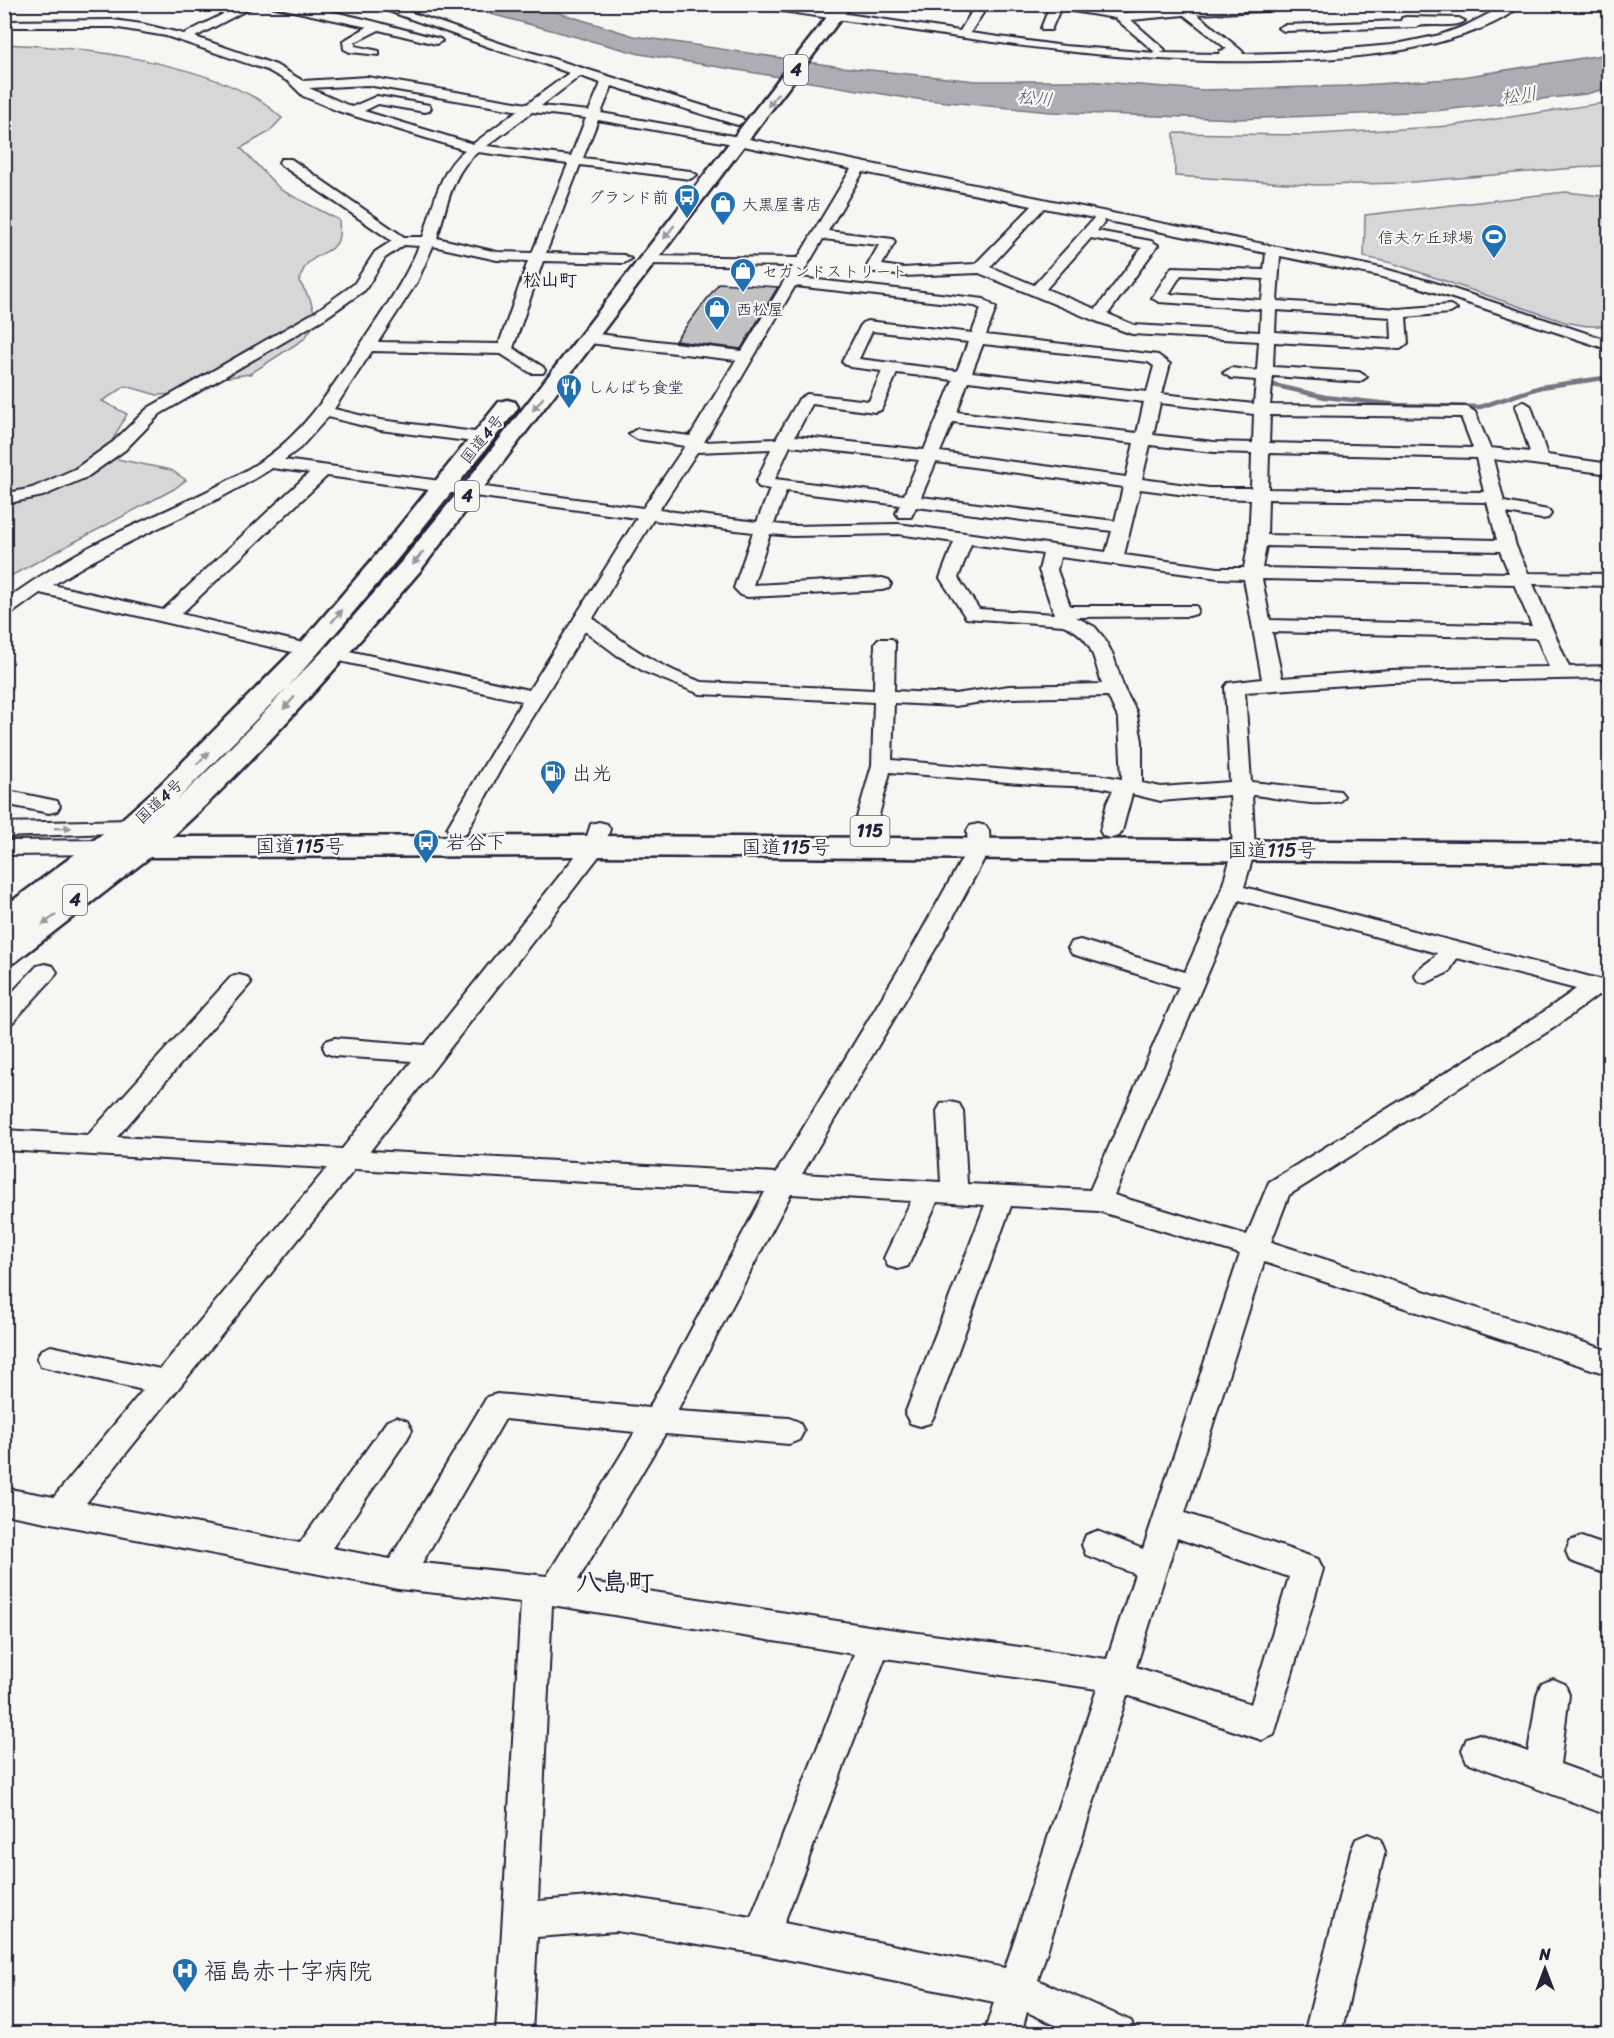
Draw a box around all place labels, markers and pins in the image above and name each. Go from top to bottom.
bus stop icon: グランド前 [672,182,702,220]
place label: グランド前 [588,183,668,212]
shop icon: 大黒屋書店 [708,189,738,227]
place label: 大黒屋書店 [742,190,822,219]
sports icon: 信夫ケ丘球場 [1479,222,1509,260]
place label: 信夫ケ丘球場 [1378,223,1474,252]
shop icon: セカンドストリート [728,256,758,294]
place label: セカンドストリート [762,257,907,286]
shop icon: 西松屋 [702,294,732,332]
place label: 西松屋 [736,295,784,324]
restaurant icon: しんぱち食堂 [554,372,584,410]
place label: しんぱち食堂 [588,373,684,402]
place label: 出光 [572,756,612,791]
fuel station icon: 出光 [538,758,568,796]
place label: 岩谷下 [446,825,506,860]
bus stop icon: 岩谷下 [411,827,441,865]
place label: 福島赤十字病院 [204,1950,372,1992]
hospital icon: 福島赤十字病院 [170,1956,200,1994]

